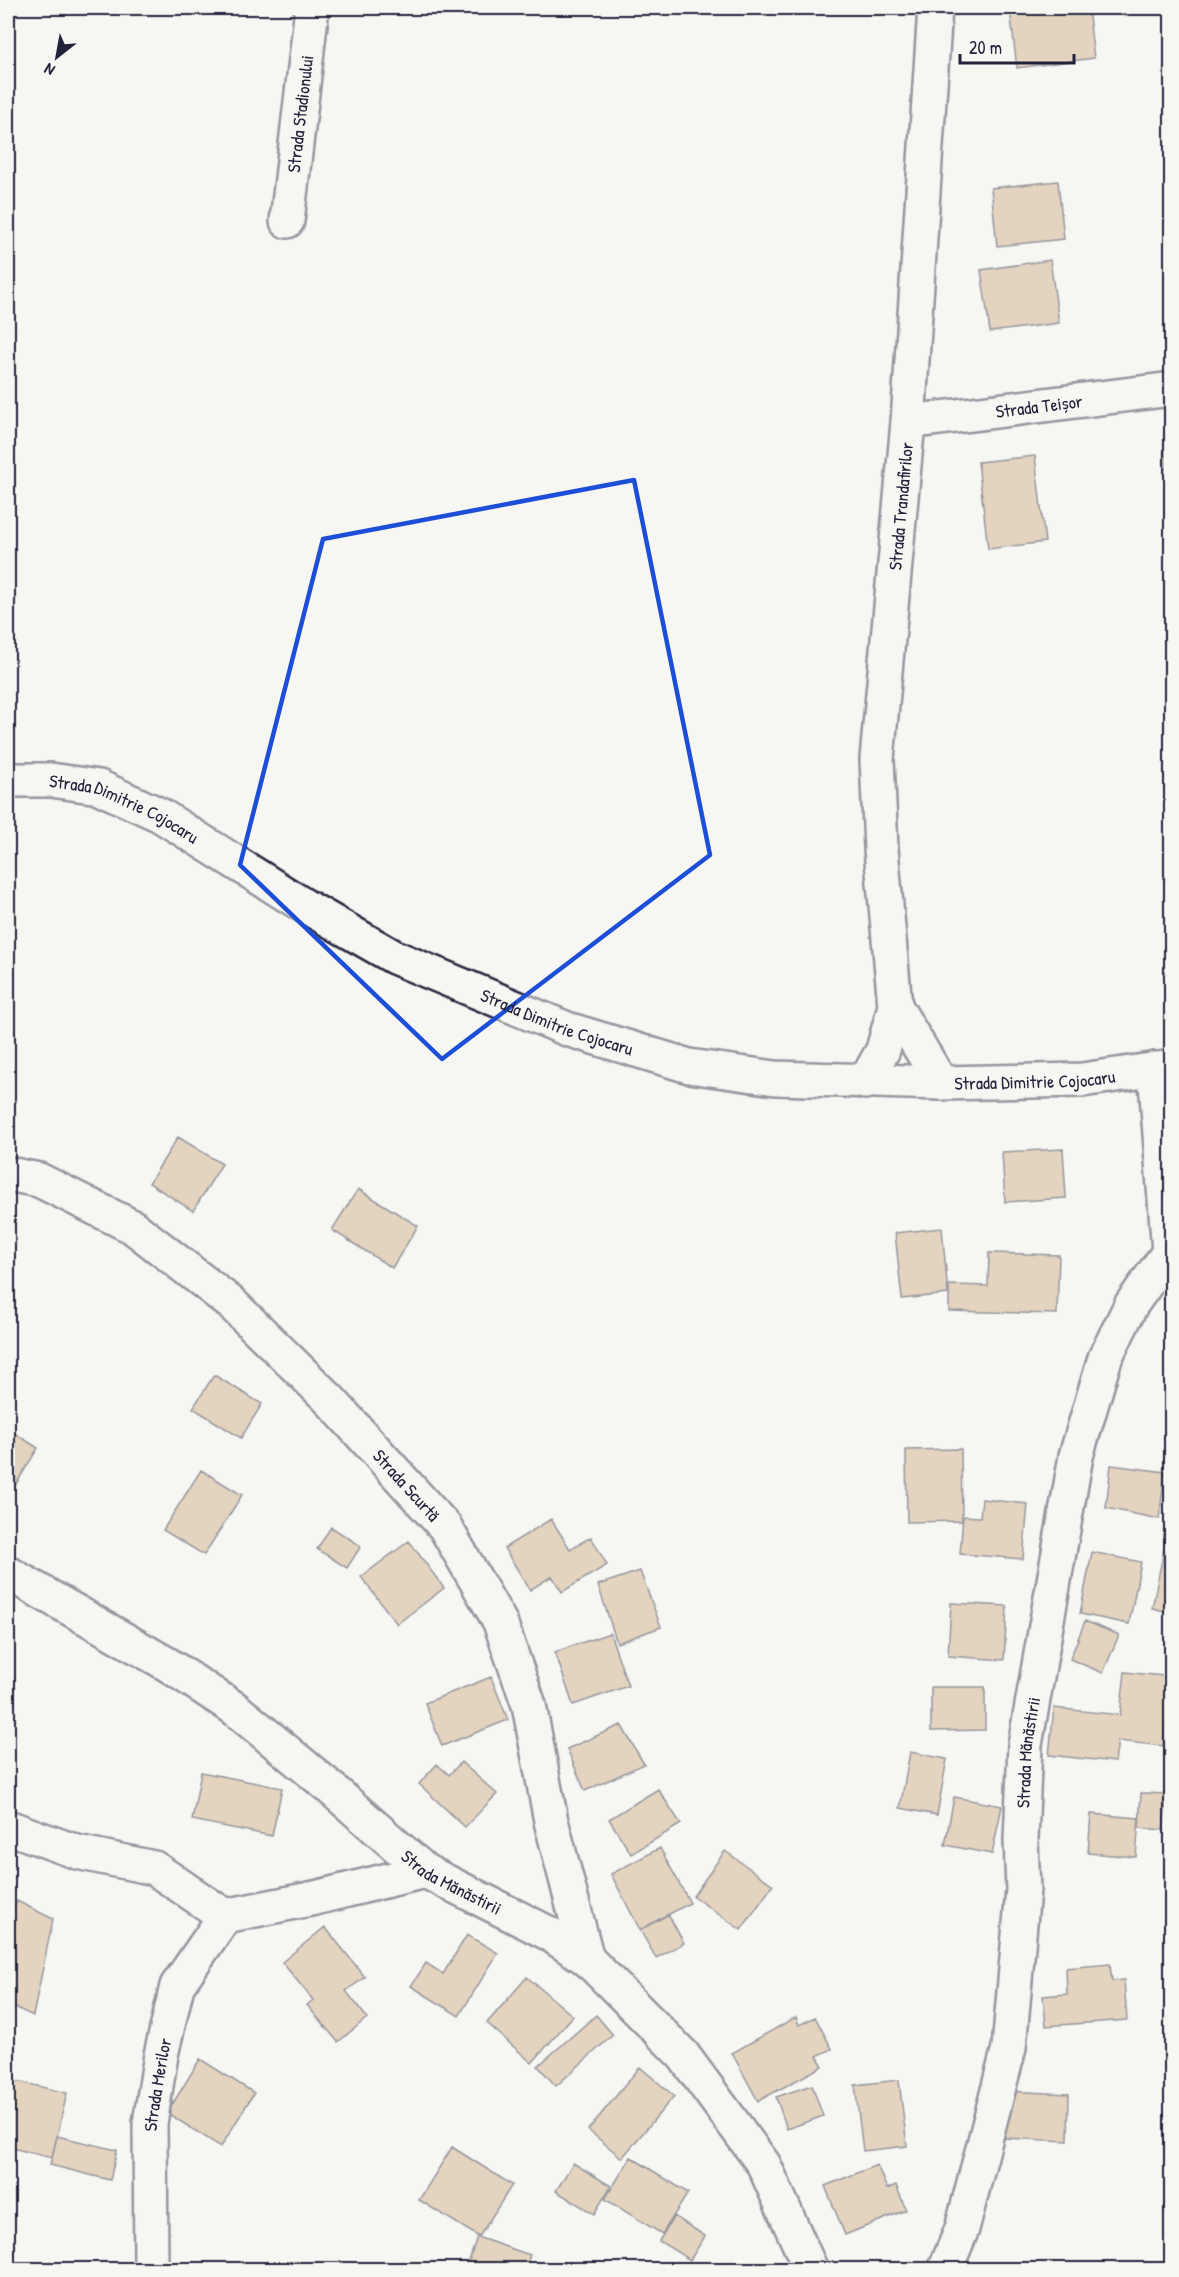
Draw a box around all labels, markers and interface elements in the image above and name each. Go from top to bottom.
north arrow [27,27,87,87]
scale bar [960,27,1074,65]
text: 20 m [969,35,1002,60]
street label: Strada Stadionului [280,54,319,174]
text: N [40,58,59,81]
street label: Strada Teișor [994,388,1084,423]
street label: Strada Trandafirilor [882,441,919,571]
street label: Strada Dimitrie Cojocaru [48,767,204,849]
street label: Strada Dimitrie Cojocaru [477,982,636,1061]
street label: Strada Dimitrie Cojocaru [954,1063,1117,1095]
street label: Strada Scurtă [368,1444,446,1527]
street label: Strada Mănăstirii [1010,1695,1046,1809]
street label: Strada Mănăstirii [396,1844,506,1920]
street label: Strada Merilor [138,2035,177,2131]

